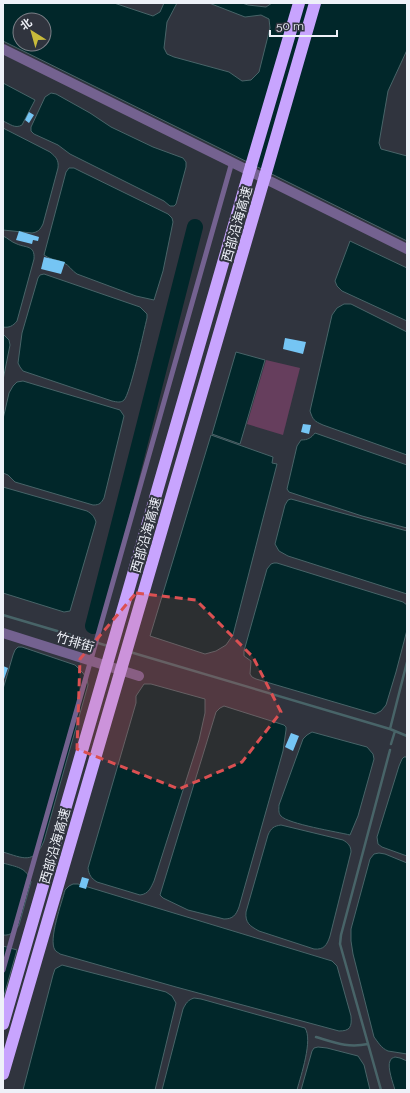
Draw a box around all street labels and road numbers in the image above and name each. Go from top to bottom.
street label: 西部沿海高速 [219,184,255,264]
street label: 西部沿海高速 [128,495,164,575]
street label: 竹排街 [54,629,96,655]
street label: 西部沿海高速 [37,806,73,886]

